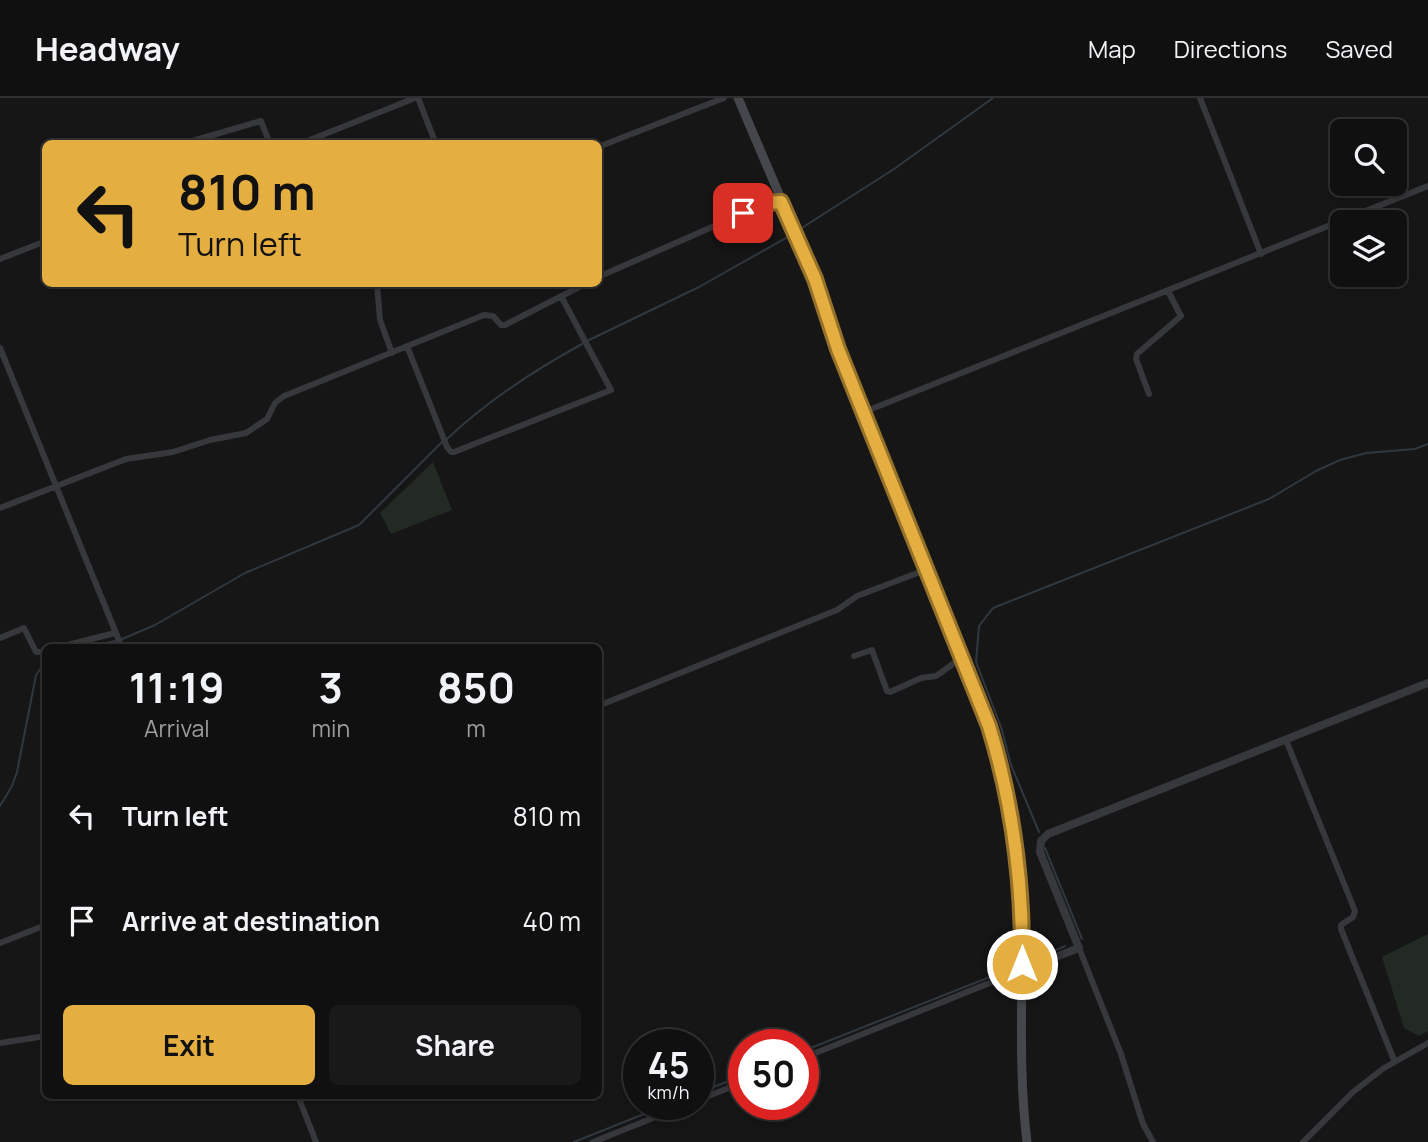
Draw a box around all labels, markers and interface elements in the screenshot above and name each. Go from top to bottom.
text: Headway [35,26,180,71]
text: Map [1088,32,1136,65]
text: Directions [1174,32,1287,65]
text: Saved [1325,32,1393,65]
map controls [1330,119,1407,287]
button: search [1330,119,1407,196]
text: 810 m [178,158,316,225]
icon: left [63,168,154,259]
pin [713,183,773,243]
icon: arrive [724,194,762,232]
button: layers [1330,210,1407,287]
text: Turn left [178,222,302,266]
text: 11:19 [129,658,225,716]
text: 3 [319,658,343,716]
text: 850 [437,658,515,716]
text: Arrival [144,712,210,744]
text: min [312,712,350,744]
text: m [466,712,486,744]
icon: left [63,797,101,835]
text: Turn left [122,798,229,834]
text: 810 m [513,798,581,834]
icon: arrive [63,902,101,940]
text: Arrive at destination [122,903,380,939]
text: 40 m [523,903,581,939]
position arrow [985,927,1059,1001]
button: Exit [63,1005,315,1085]
button: Share [329,1005,581,1085]
speed limit sign: 50 [728,1029,819,1120]
text: 45 [648,1041,689,1089]
text: km/h [648,1080,689,1104]

